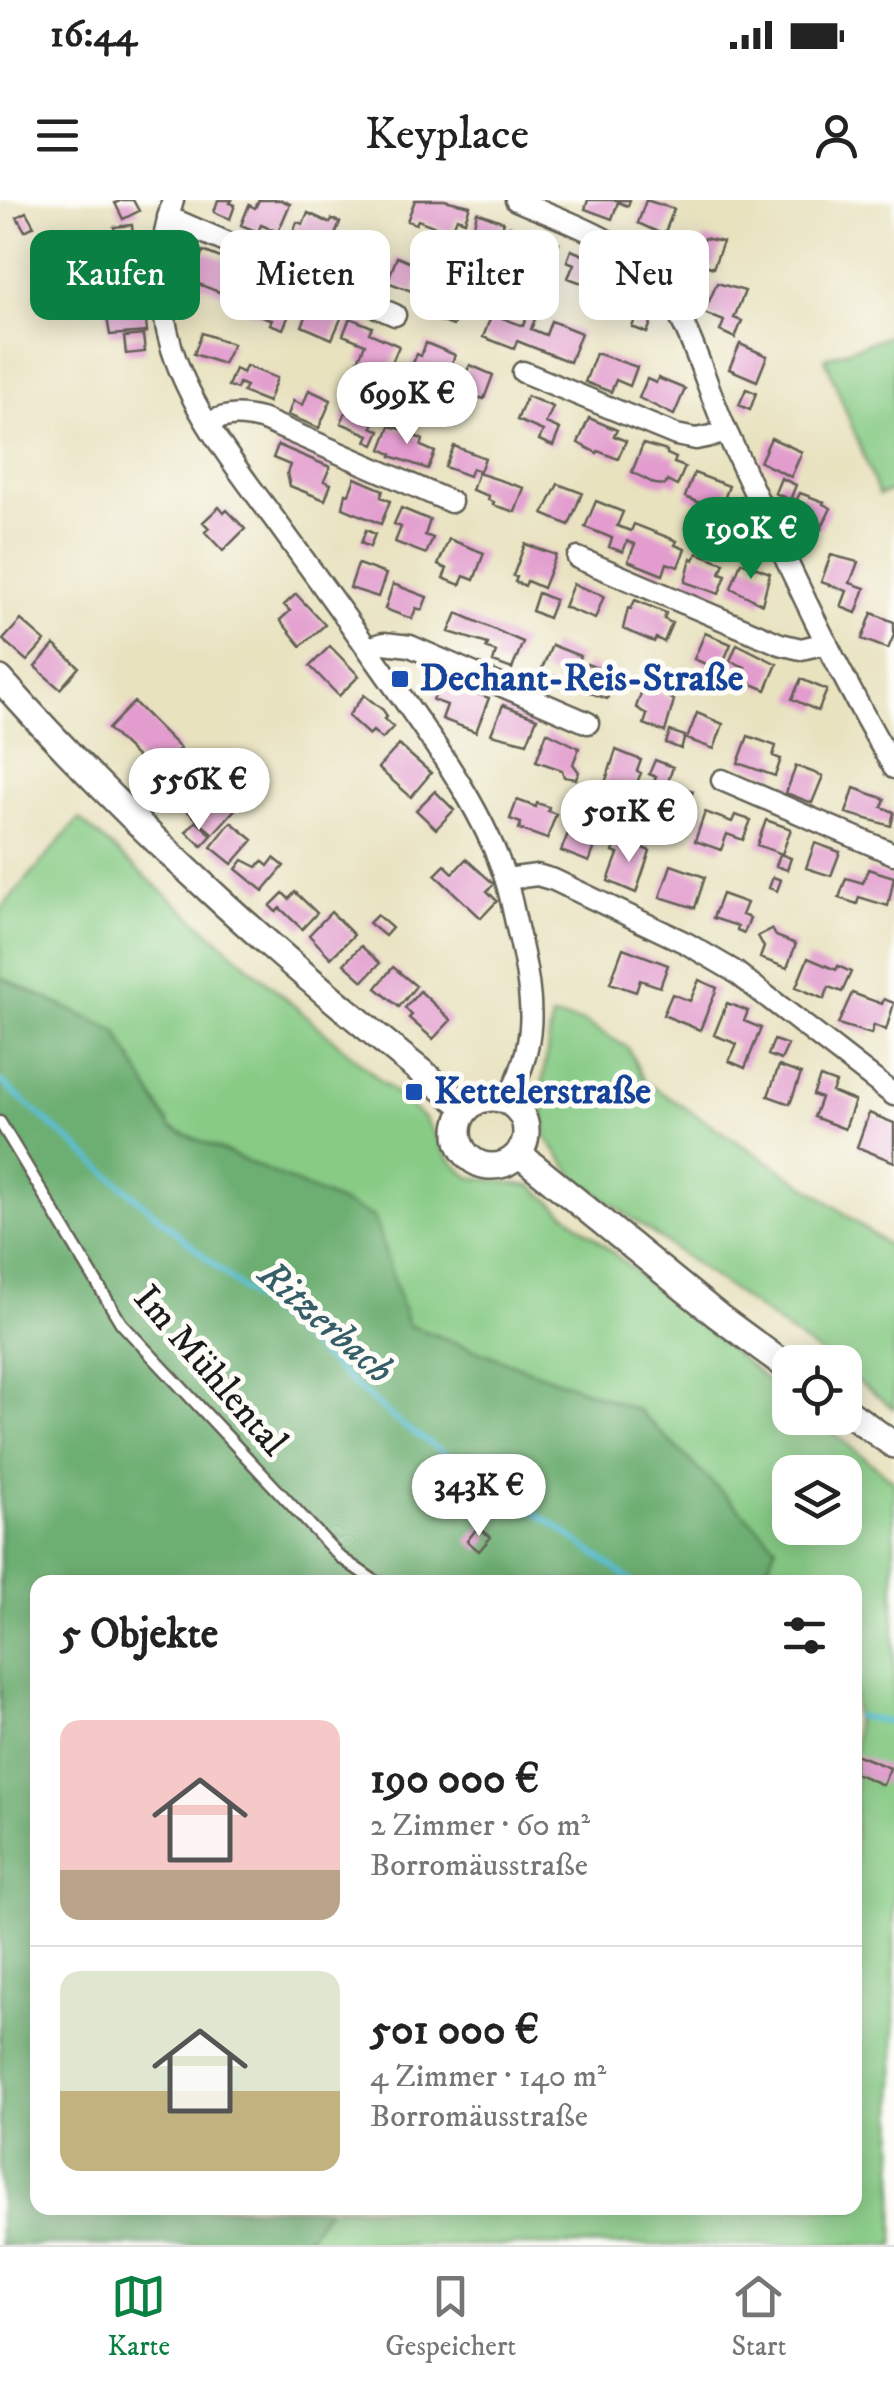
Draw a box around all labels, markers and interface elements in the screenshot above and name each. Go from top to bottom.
text: 16:44 [50,11,137,59]
text: Keyplace [365,107,529,163]
icon: menu [30,108,85,163]
icon: person [809,108,864,163]
chip: Kaufen [30,230,200,320]
chip: Mieten [220,230,390,320]
chip: Filter [410,230,559,320]
chip: Neu [579,230,709,320]
pin: 699K € [326,362,488,447]
text: 699K € [359,374,455,414]
pin: 190K € [670,497,832,582]
text: 190K € [705,509,797,549]
place label: Dechant-Reis-Straße [420,655,744,703]
marker: Dechant-Reis-Straße [389,668,411,690]
pin: 556K € [118,748,280,833]
text: 556K € [151,760,247,800]
pin: 501K € [548,780,710,865]
text: 501K € [583,792,675,832]
place label: Kettelerstraße [434,1068,651,1116]
marker: Kettelerstraße [403,1081,425,1103]
water label: Ritzerbach [246,1250,403,1396]
street label: Im Mühlental [123,1275,298,1467]
map controls [772,1345,862,1545]
button: locate [772,1345,862,1435]
pin: 343K € [398,1454,560,1539]
button: layers [772,1455,862,1545]
text: 343K € [434,1466,524,1506]
icon: filters [777,1608,832,1663]
text: 5 Objekte [60,1609,218,1661]
text: 190 000 € [370,1754,539,1806]
icon: home [140,1760,260,1880]
text: 2 Zimmer · 60 m² [370,1806,590,1846]
text: Borromäusstraße [370,1846,588,1886]
text: 501 000 € [370,2005,539,2057]
icon: home [140,2011,260,2131]
text: 4 Zimmer · 140 m² [370,2057,606,2097]
text: Borromäusstraße [370,2097,588,2137]
tab: Karte [108,2269,170,2364]
tab: Gespeichert [385,2269,516,2364]
tab: Start [731,2269,786,2364]

